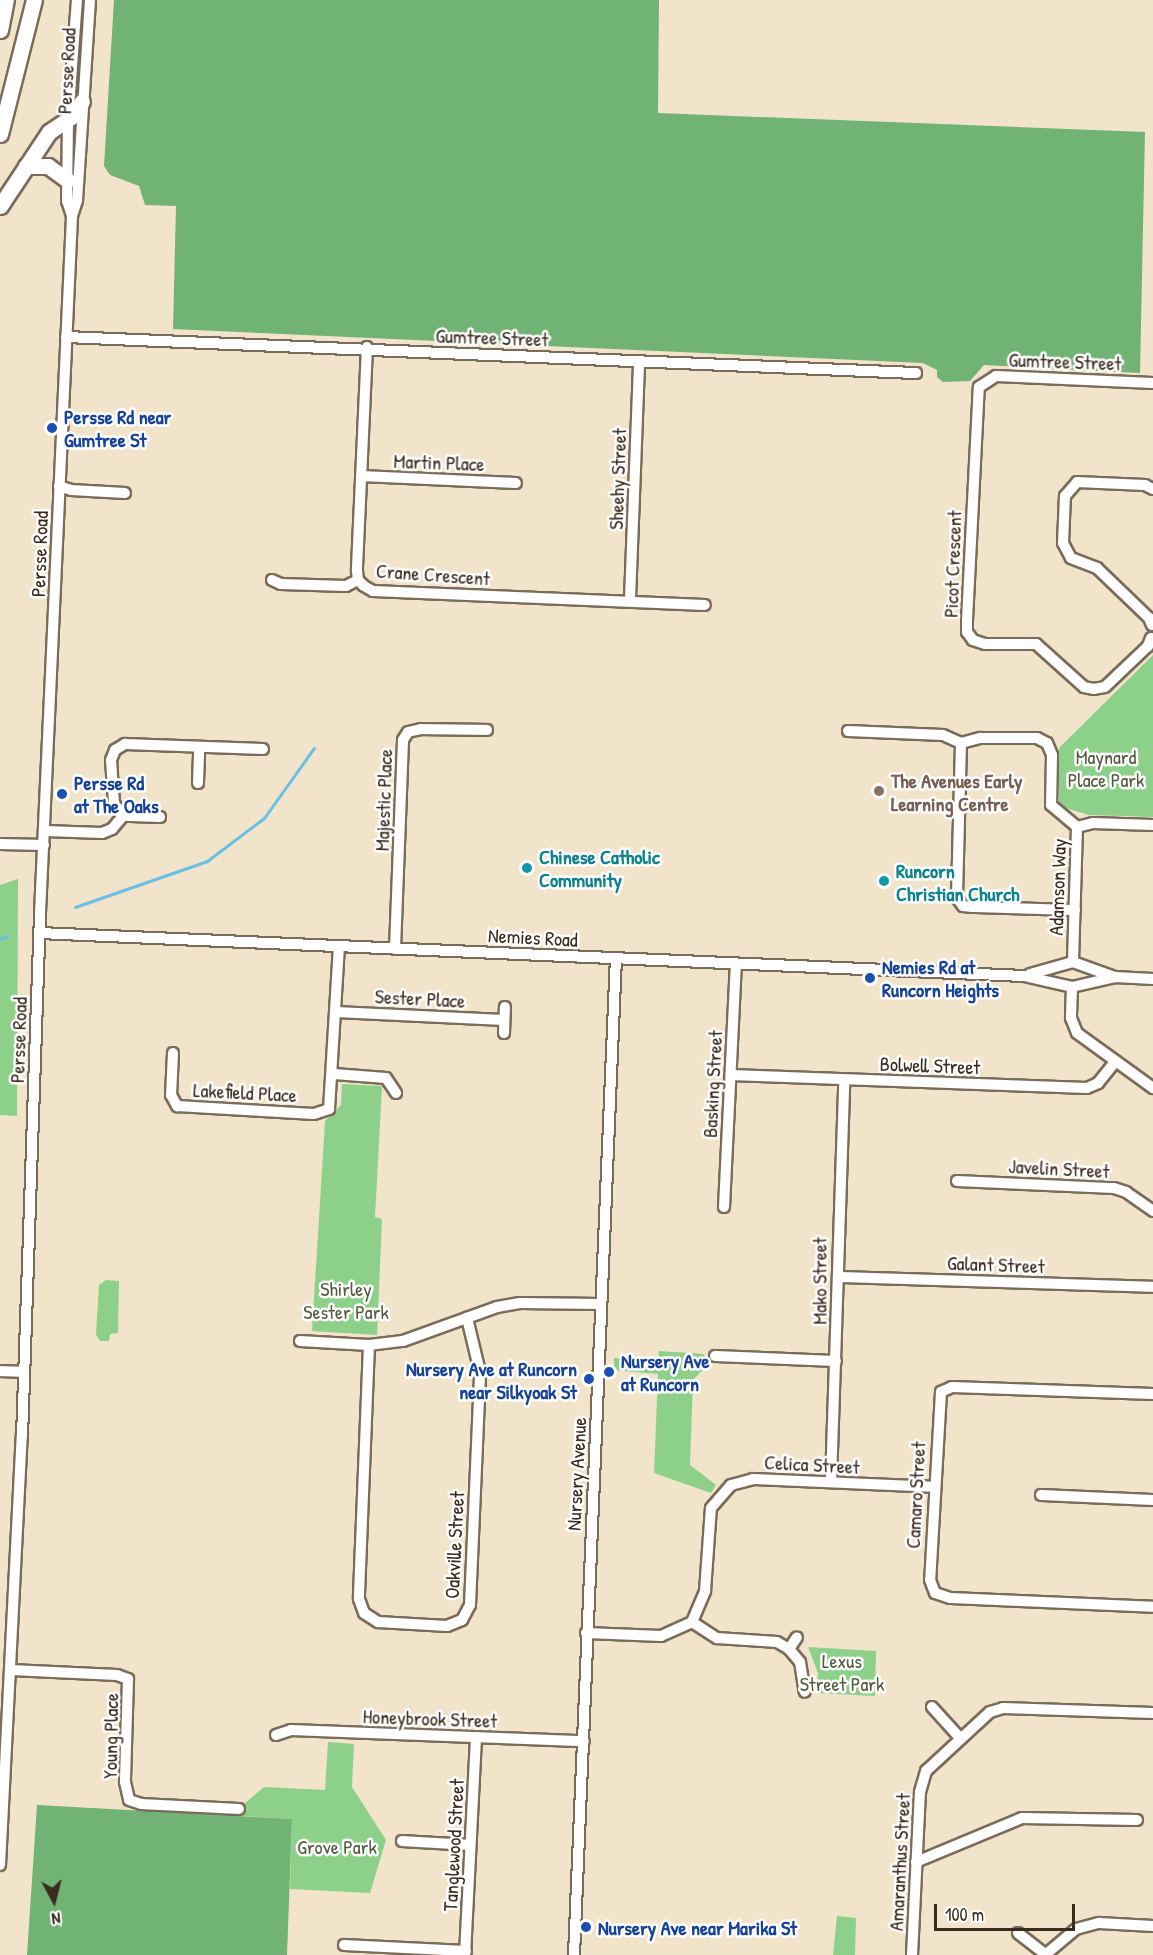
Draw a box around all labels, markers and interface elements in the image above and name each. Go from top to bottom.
street label: Persse Road [52,27,80,115]
street label: Gumtree Street [435,323,549,351]
street label: Gumtree Street [1008,347,1122,375]
place label: Persse Rd near Gumtree St [64,404,171,451]
marker: Persse Rd near Gumtree St [45,421,59,435]
street label: Sheehy Street [603,428,631,530]
street label: Martin Place [393,448,485,476]
street label: Picot Crescent [938,510,966,618]
street label: Persse Road [26,511,52,597]
street label: Crane Crescent [375,558,491,590]
park label: Maynard Place Park [1068,745,1144,792]
street label: Majestic Place [369,748,397,852]
place label: The Avenues Early Learning Centre [891,768,1022,815]
place label: Persse Rd at The Oaks [74,771,159,818]
marker: The Avenues Early Learning Centre [872,784,886,798]
marker: Persse Rd at The Oaks [55,787,69,801]
street label: Adamson Way [1043,838,1071,936]
place label: Chinese Catholic Community [539,844,660,891]
place label: Runcorn Christian Church [896,858,1019,905]
marker: Chinese Catholic Community [520,861,534,875]
marker: Runcorn Christian Church [877,874,891,888]
street label: Nemies Road [488,923,578,951]
place label: Nemies Rd at Runcorn Heights [882,954,999,1001]
marker: Nemies Rd at Runcorn Heights [863,971,877,985]
street label: Sester Place [374,984,466,1012]
street label: Persse Road [5,997,31,1083]
street label: Basking Street [697,1030,727,1138]
street label: Bolwell Street [879,1051,981,1079]
street label: Lakefield Place [193,1077,297,1107]
street label: Javelin Street [1008,1153,1110,1183]
street label: Mako Street [807,1237,831,1325]
street label: Galant Street [947,1250,1045,1278]
park label: Shirley Sester Park [303,1277,389,1324]
place label: Nursery Ave at Runcorn [621,1348,709,1395]
place label: Nursery Ave at Runcorn near Silkyoak St [406,1356,577,1403]
marker: Nursery Ave at Runcorn [602,1365,616,1379]
marker: Nursery Ave at Runcorn near Silkyoak St [582,1372,596,1386]
street label: Nursery Avenue [561,1417,591,1531]
street label: Camaro Street [900,1441,930,1549]
street label: Celica Street [764,1450,860,1478]
street label: Oakville Street [439,1491,469,1599]
park label: Lexus Street Park [800,1648,884,1695]
street label: Young Place [97,1693,123,1779]
street label: Honeybrook Street [362,1704,498,1732]
street label: Tanglewood Street [438,1778,468,1912]
street label: Amaranthus Street [883,1793,915,1931]
park label: Grove Park [297,1834,377,1858]
north arrow [24,1871,84,1931]
scale bar [937,1892,1078,1930]
text: 100 m [945,1902,984,1927]
text: N [51,1907,62,1930]
place label: Nursery Ave near Marika St [598,1915,797,1939]
marker: Nursery Ave near Marika St [579,1920,593,1934]

